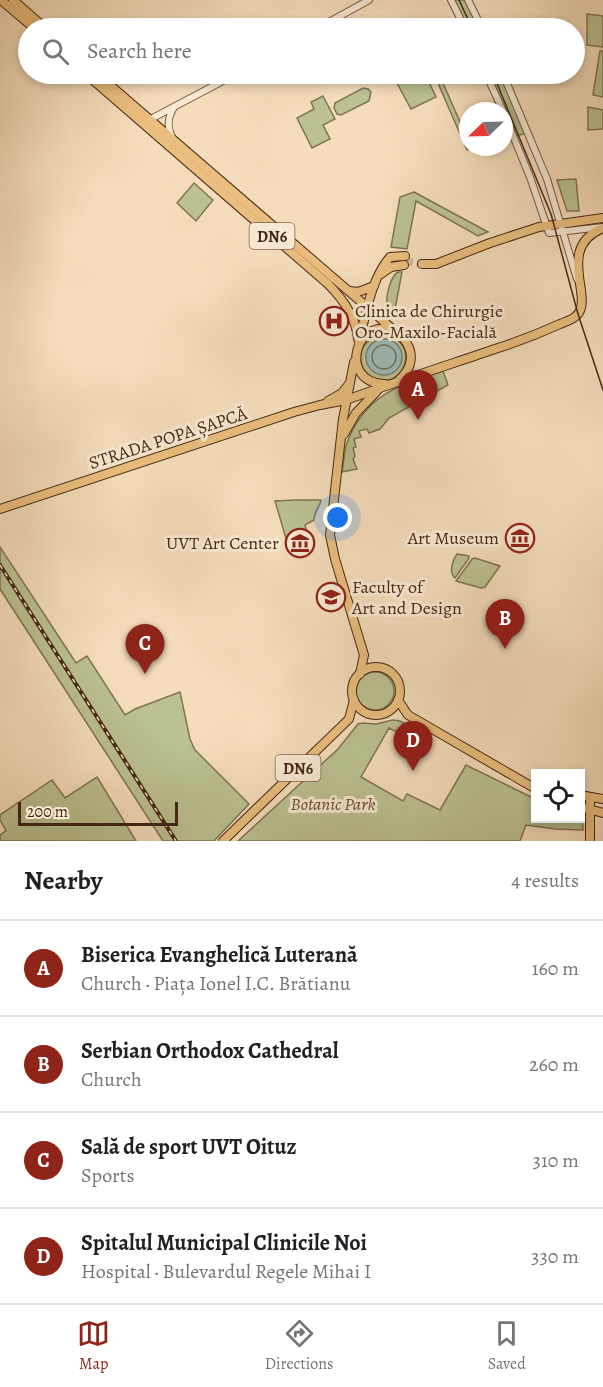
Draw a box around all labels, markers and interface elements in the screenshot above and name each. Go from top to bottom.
search box [18,18,585,84]
icon: search [39,35,72,68]
text: Search here [87,36,192,66]
north arrow [459,102,513,156]
road number: DN6 [250,223,294,249]
place label: Clinica de Chirurgie Oro-Maxilo-Facială [355,299,503,344]
hospital icon: Clinica de Chirurgie Oro-Maxilo-Facială [318,305,350,337]
pin: A [398,370,438,420]
street label: STRADA POPA ȘAPCĂ [86,401,251,475]
your location [323,503,352,532]
museum icon: Art Museum [504,522,536,554]
place label: Art Museum [407,526,499,550]
museum icon: UVT Art Center [284,527,316,559]
place label: UVT Art Center [166,531,279,555]
place label: Faculty of Art and Design [351,575,462,620]
school or university icon: Faculty of Art and Design [315,581,347,613]
pin: B [486,600,524,649]
pin: C [126,624,164,674]
pin: D [394,722,432,771]
road number: DN6 [276,755,320,781]
map controls [531,769,585,823]
button: locate [531,769,585,823]
park label: Botanic Park [291,792,375,816]
scale bar [18,799,178,826]
text: 200 m [27,801,68,823]
text: Nearby [24,863,103,898]
text: 4 results [511,867,579,894]
text: Biserica Evanghelică Luterană [81,940,358,970]
text: A [37,955,50,982]
text: 160 m [532,955,579,982]
text: Church · Piața Ionel I.C. Brătianu [81,970,350,997]
text: Serbian Orthodox Cathedral [81,1036,339,1066]
text: B [37,1051,50,1078]
text: 260 m [529,1051,579,1078]
text: Church [81,1066,142,1093]
text: Sală de sport UVT Oituz [81,1132,296,1162]
text: C [37,1147,50,1174]
text: 310 m [533,1147,579,1174]
text: Sports [81,1162,134,1189]
text: Spitalul Municipal Clinicile Noi [81,1228,367,1258]
text: D [37,1243,50,1270]
text: 330 m [531,1243,579,1270]
text: Hospital · Bulevardul Regele Mihai I [81,1258,371,1285]
tab: Map [77,1317,110,1375]
tab: Directions [265,1317,333,1375]
tab: Saved [488,1317,526,1375]

